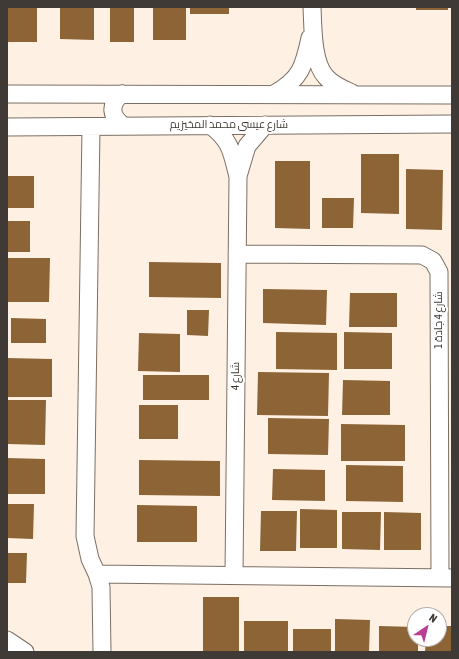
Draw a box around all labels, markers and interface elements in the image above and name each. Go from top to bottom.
street label: شارع عيسى محمد المخيزيم [170,118,288,132]
street label: شارع 4 جادة 1 [432,291,446,349]
street label: شارع 4 [229,362,243,390]
north arrow [407,607,447,647]
text: N [427,611,439,625]

